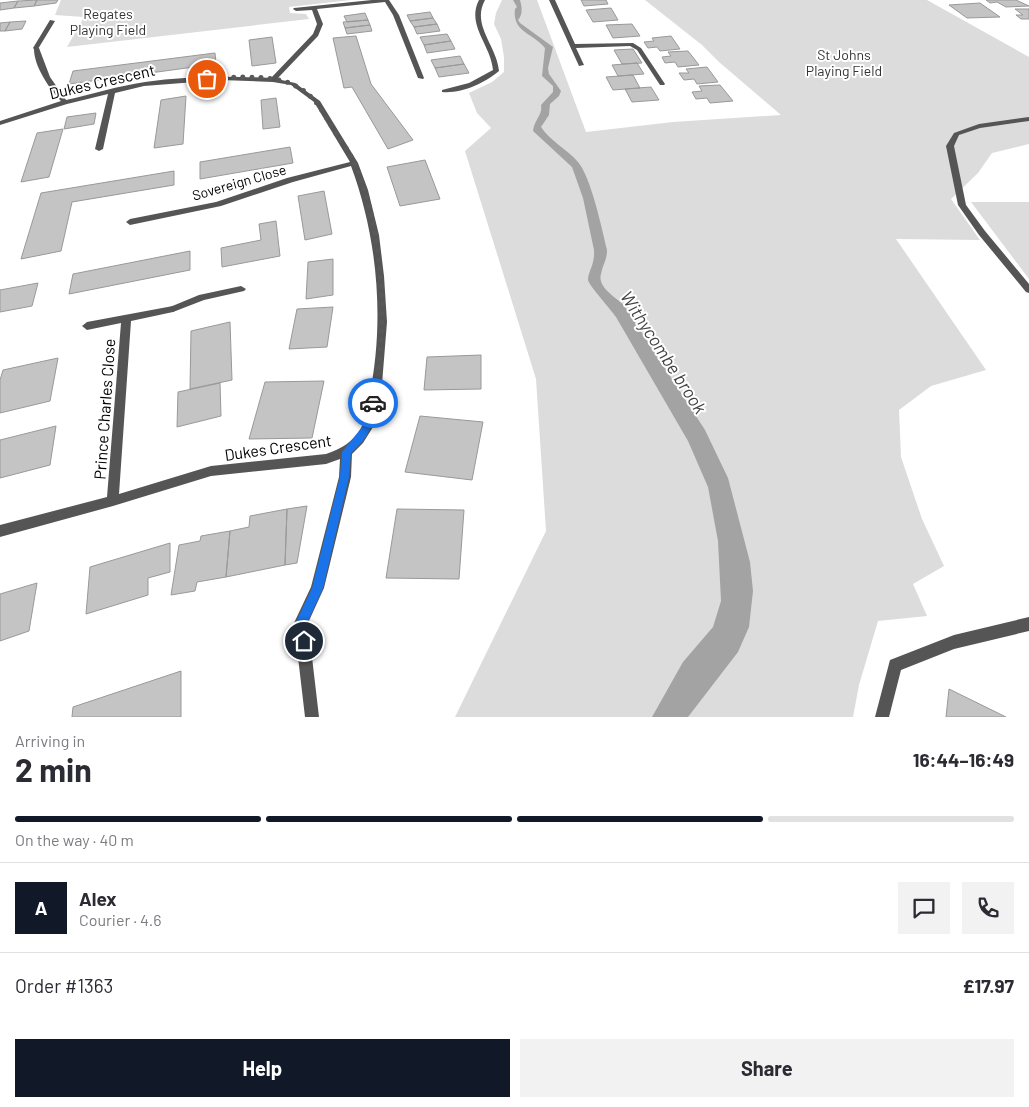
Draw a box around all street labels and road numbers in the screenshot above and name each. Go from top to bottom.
street label: Dukes Crescent [47,60,157,102]
street label: Sovereign Close [190,160,288,204]
street label: Prince Charles Close [90,338,118,480]
street label: Dukes Crescent [223,430,333,464]

